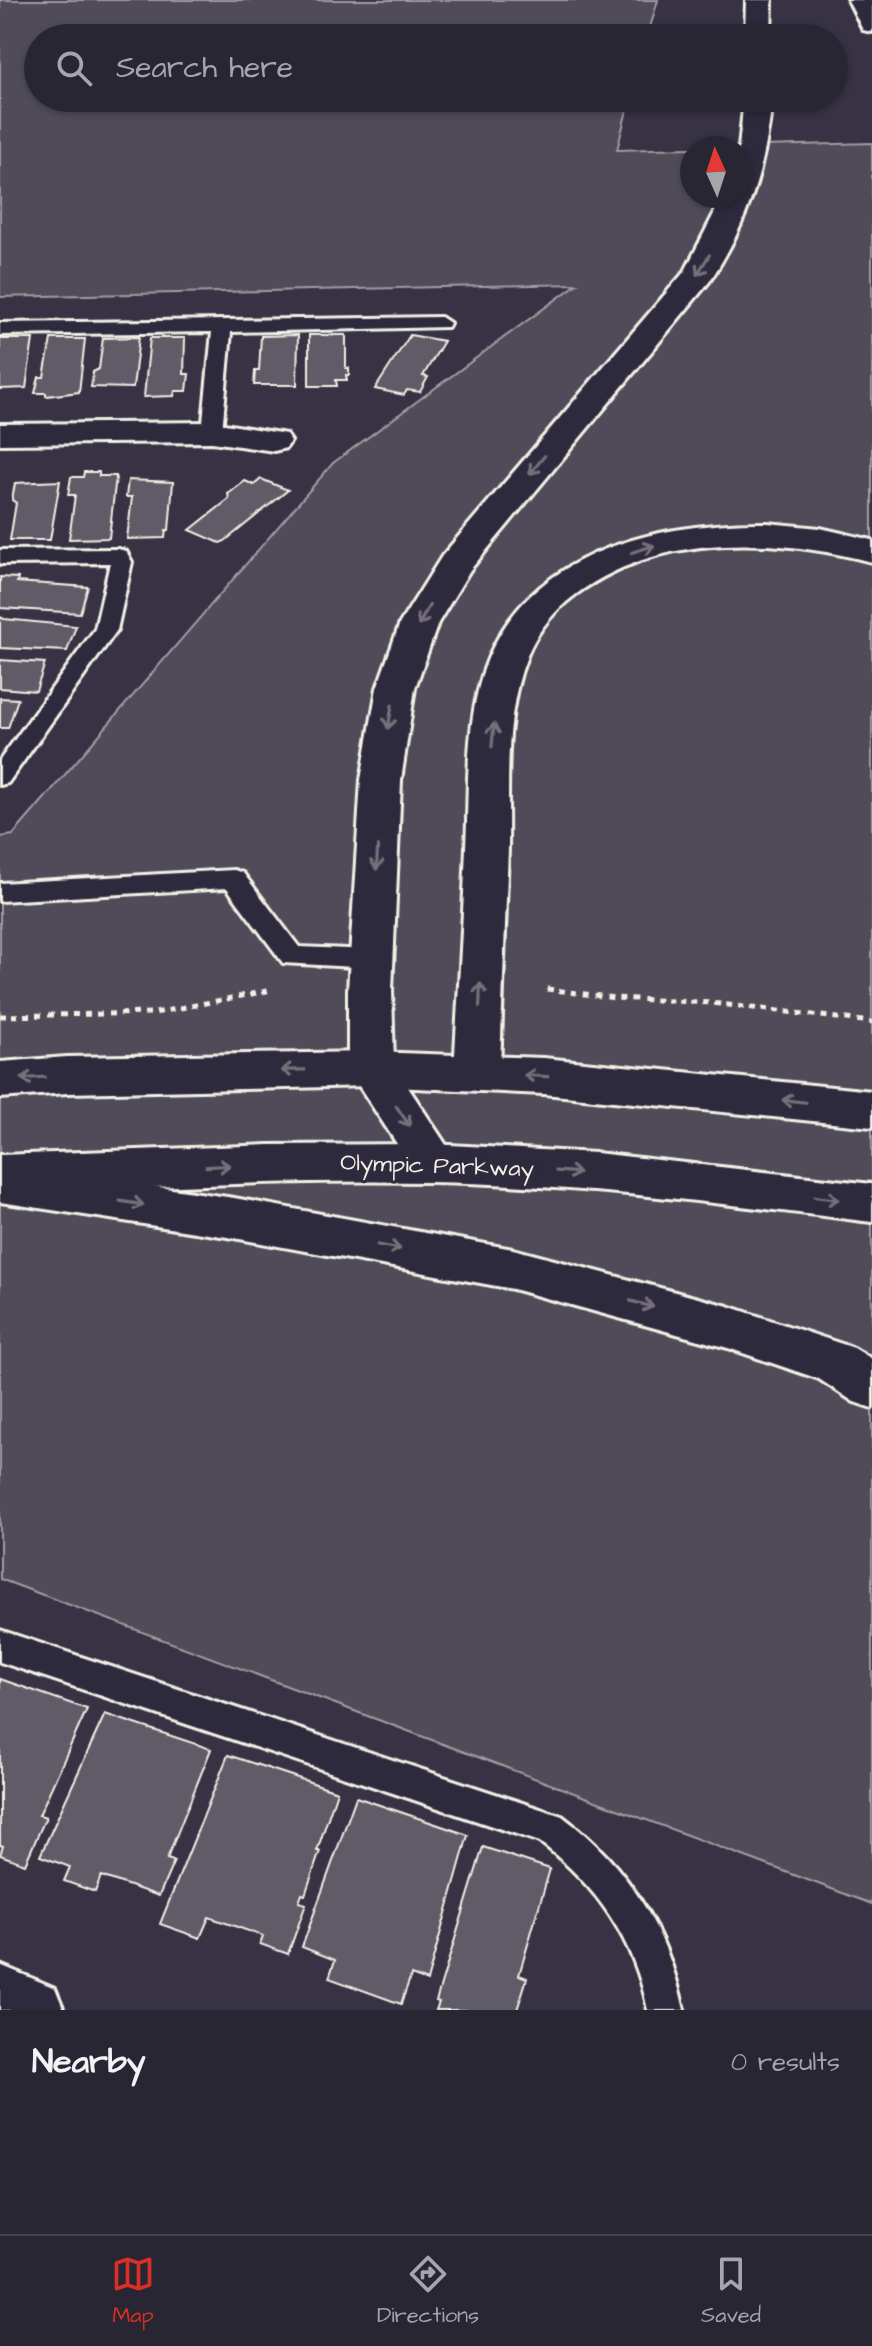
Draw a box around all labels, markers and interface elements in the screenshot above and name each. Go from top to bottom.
search box [24,24,848,112]
icon: search [52,46,96,90]
text: Search here [116,47,293,89]
north arrow [680,136,752,208]
one-way arrow [695,254,711,276]
one-way arrow [528,455,546,475]
one-way arrow [629,541,655,556]
one-way arrow [415,603,431,627]
one-way arrow [381,704,396,729]
one-way arrow [485,722,500,749]
one-way arrow [369,844,384,871]
one-way arrow [472,982,487,1009]
one-way arrow [280,1063,307,1078]
one-way arrow [523,1068,550,1083]
one-way arrow [20,1071,47,1086]
one-way arrow [782,1093,808,1108]
one-way arrow [395,1104,411,1126]
street label: Olympic Parkway [340,1146,534,1187]
one-way arrow [204,1158,231,1173]
one-way arrow [555,1165,581,1180]
one-way arrow [813,1190,840,1205]
one-way arrow [119,1196,145,1211]
one-way arrow [376,1240,401,1255]
one-way arrow [629,1297,655,1312]
text: Nearby [32,2038,146,2086]
text: 0 results [731,2044,840,2080]
tab: Map [111,2252,155,2331]
tab: Directions [377,2252,479,2331]
tab: Saved [701,2252,761,2331]

